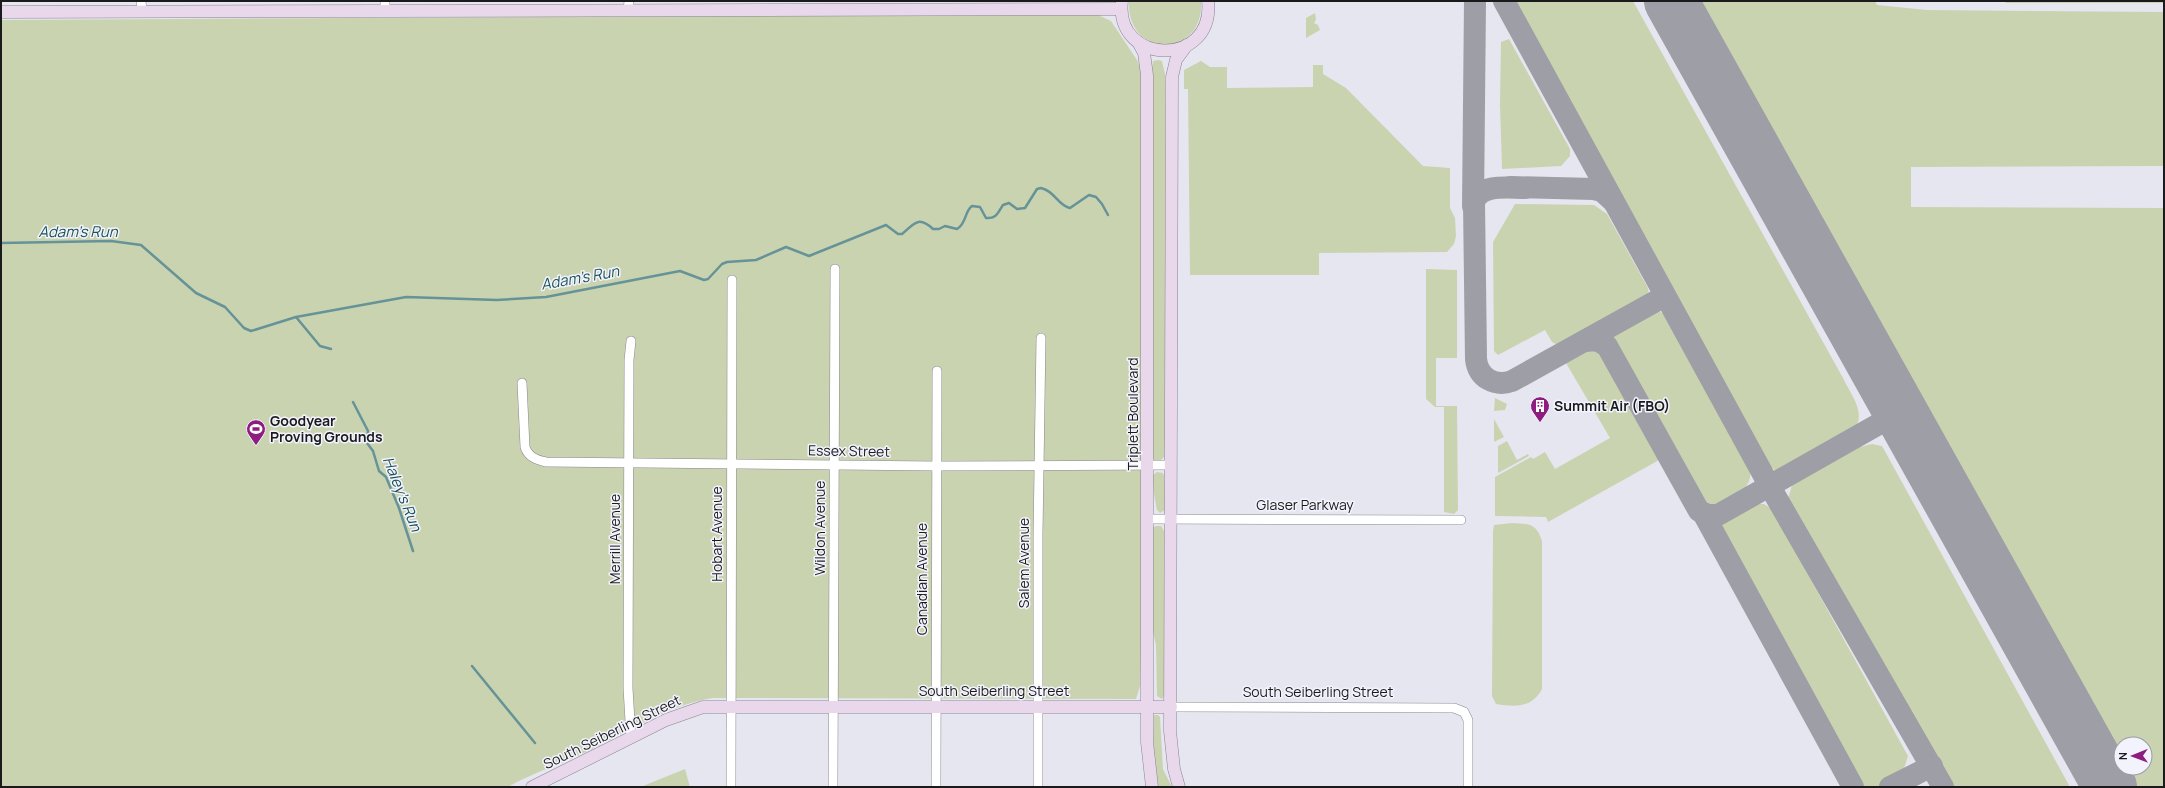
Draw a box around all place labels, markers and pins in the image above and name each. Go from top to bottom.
building icon: Summit Air (FBO) [1529,395,1551,423]
place label: Summit Air (FBO) [1554,396,1670,415]
place label: Goodyear Proving Grounds [270,411,383,446]
sports icon: Goodyear Proving Grounds [245,418,267,446]

